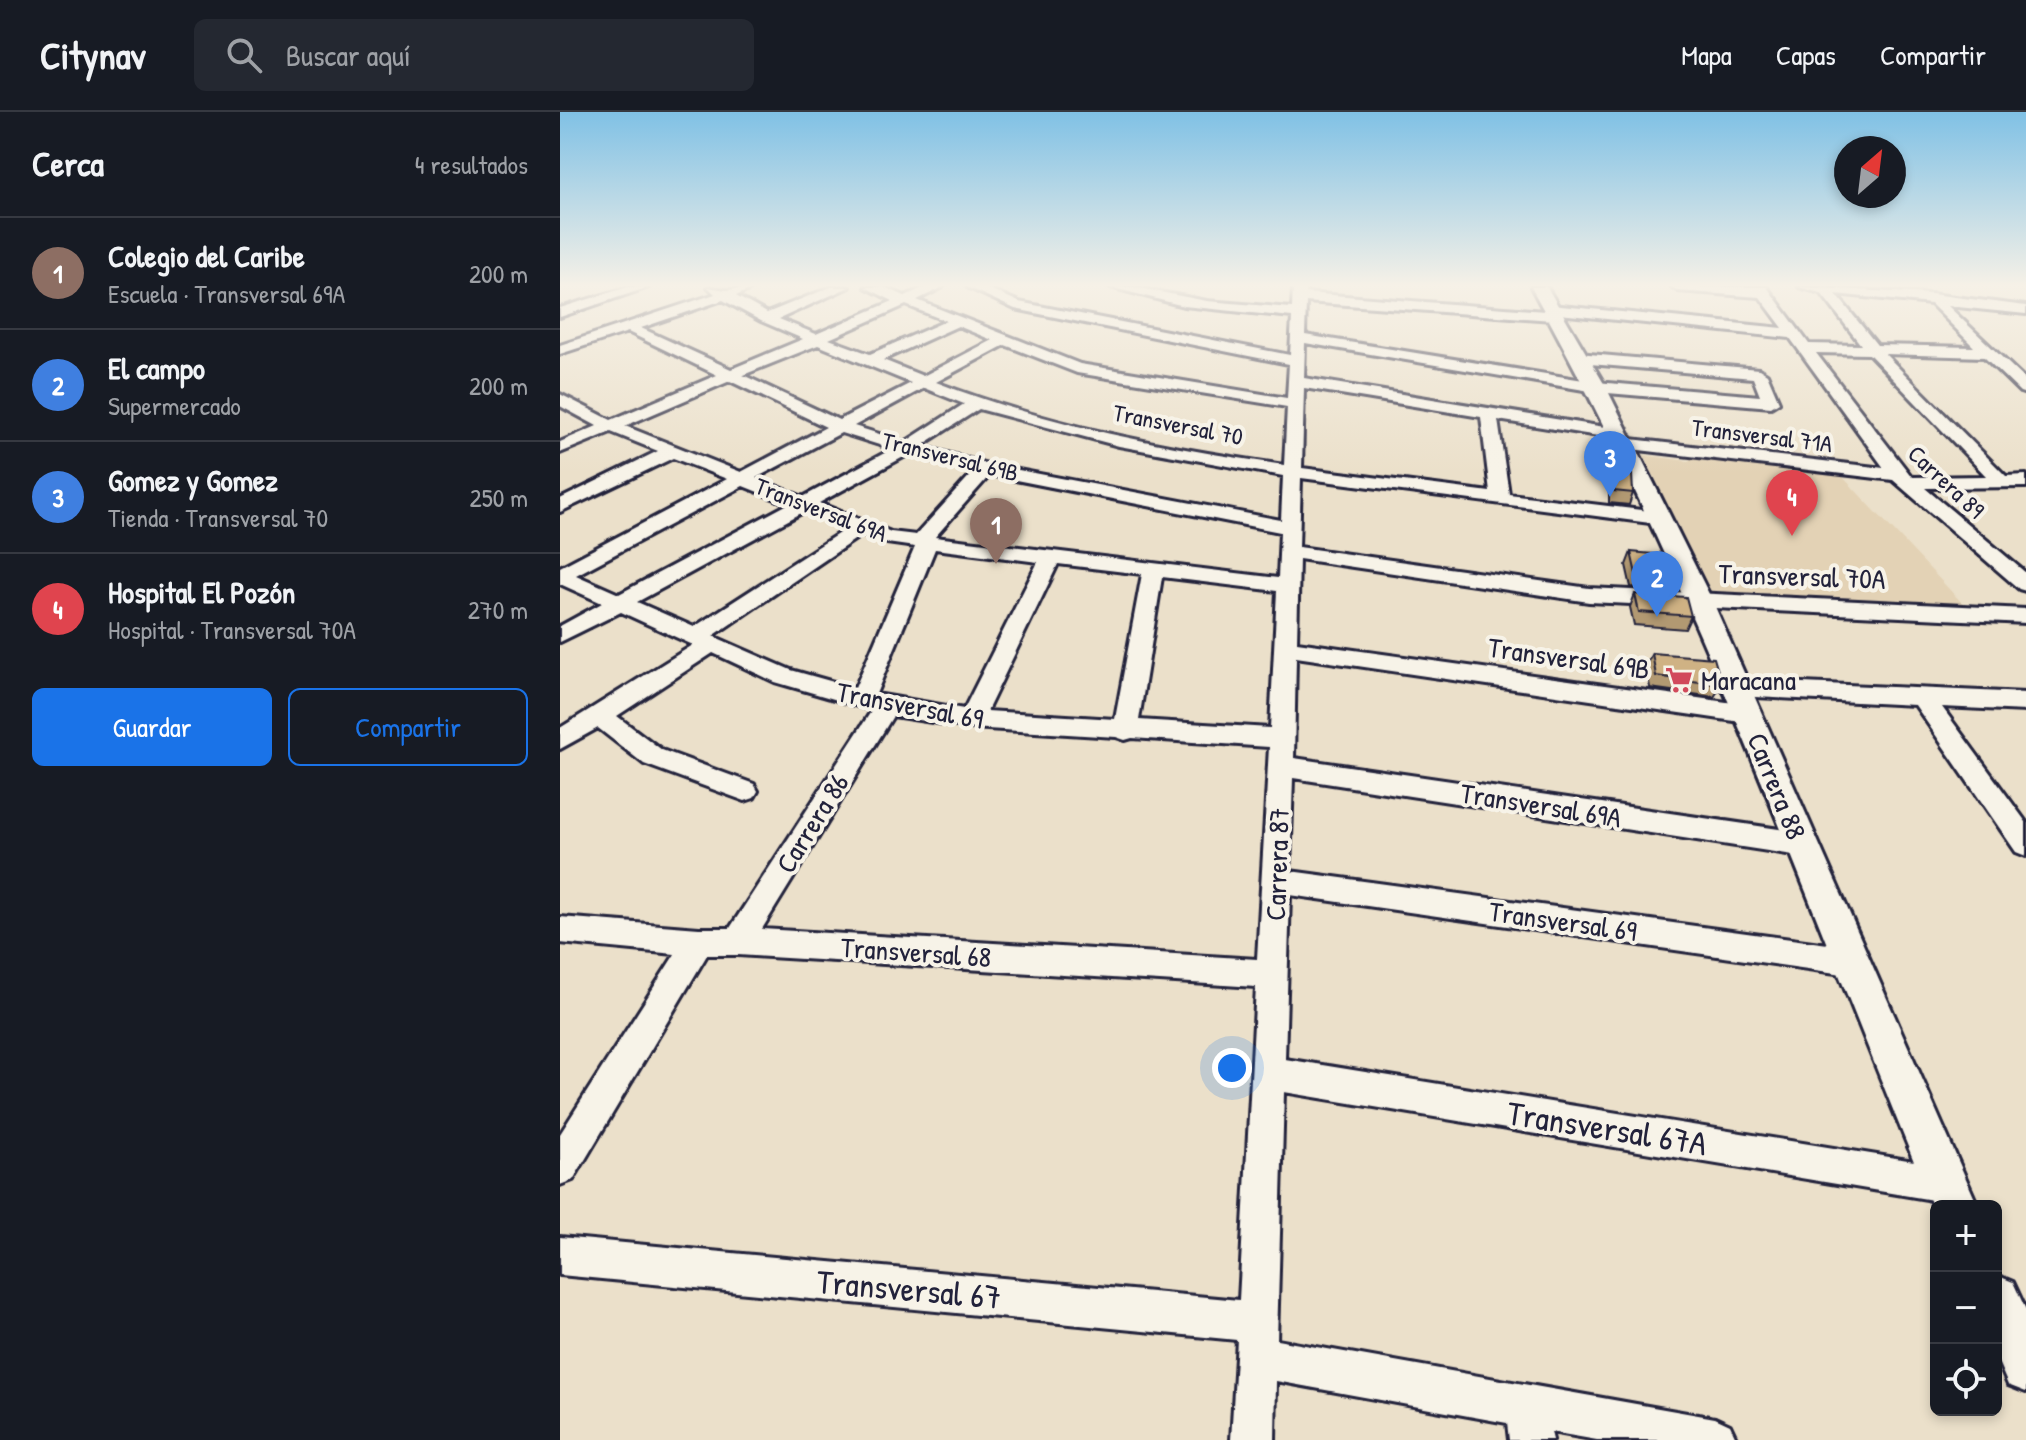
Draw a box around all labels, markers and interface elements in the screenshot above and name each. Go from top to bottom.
search box [194,19,754,91]
text: Citynav [40,29,146,81]
icon: search [222,33,266,77]
text: Buscar aquí [286,35,411,75]
text: Mapa [1681,36,1732,74]
text: Capas [1776,36,1836,74]
text: Compartir [1880,36,1986,74]
north arrow [1834,136,1906,208]
text: Cerca [32,141,104,187]
text: 4 resultados [415,147,528,182]
text: Colegio del Caribe [108,236,305,276]
text: 1 [53,256,63,291]
text: 200 m [469,256,528,291]
text: Escuela · Transversal 69A [108,276,345,311]
text: El campo [108,348,205,388]
text: 2 [52,368,64,403]
text: 200 m [469,368,528,403]
text: Supermercado [108,388,241,423]
street label: Transversal 70 [1111,396,1246,452]
street label: Transversal 71A [1690,411,1834,460]
street label: Transversal 69B [879,424,1022,488]
pin: 3 [1584,431,1636,497]
street label: Carrera 89 [1901,438,1992,525]
text: Gomez y Gomez [108,460,278,500]
street label: Transversal 69A [751,469,892,549]
pin: 4 [1766,470,1818,536]
text: 3 [52,480,64,515]
text: 250 m [470,480,528,515]
pin: 1 [970,498,1022,564]
text: Tienda · Transversal 70 [108,500,328,535]
pin: 2 [1631,551,1683,617]
street label: Transversal 70A [1718,554,1887,598]
text: Hospital El Pozón [108,572,295,612]
text: 4 [53,592,63,627]
text: 270 m [468,592,528,627]
text: Hospital · Transversal 70A [108,612,356,647]
street label: Transversal 69B [1486,628,1652,688]
place label: Maracana [1701,661,1796,699]
supermarket icon: Maracana [1664,665,1694,695]
street label: Transversal 69 [833,672,987,738]
button: Guardar [32,688,272,766]
button: Compartir [288,688,528,766]
street label: Carrera 88 [1739,727,1815,845]
street label: Carrera 86 [767,766,857,880]
street label: Transversal 69A [1458,774,1624,837]
street label: Carrera 87 [1256,807,1298,921]
street label: Transversal 69 [1487,892,1639,950]
street label: Transversal 68 [840,928,992,976]
your location [1212,1048,1252,1088]
street label: Transversal 67A [1504,1090,1710,1166]
map controls [1930,1200,2002,1416]
button: + [1930,1200,2002,1272]
street label: Transversal 67 [815,1258,1003,1320]
button: − [1930,1272,2002,1344]
button: locate [1930,1344,2002,1416]

